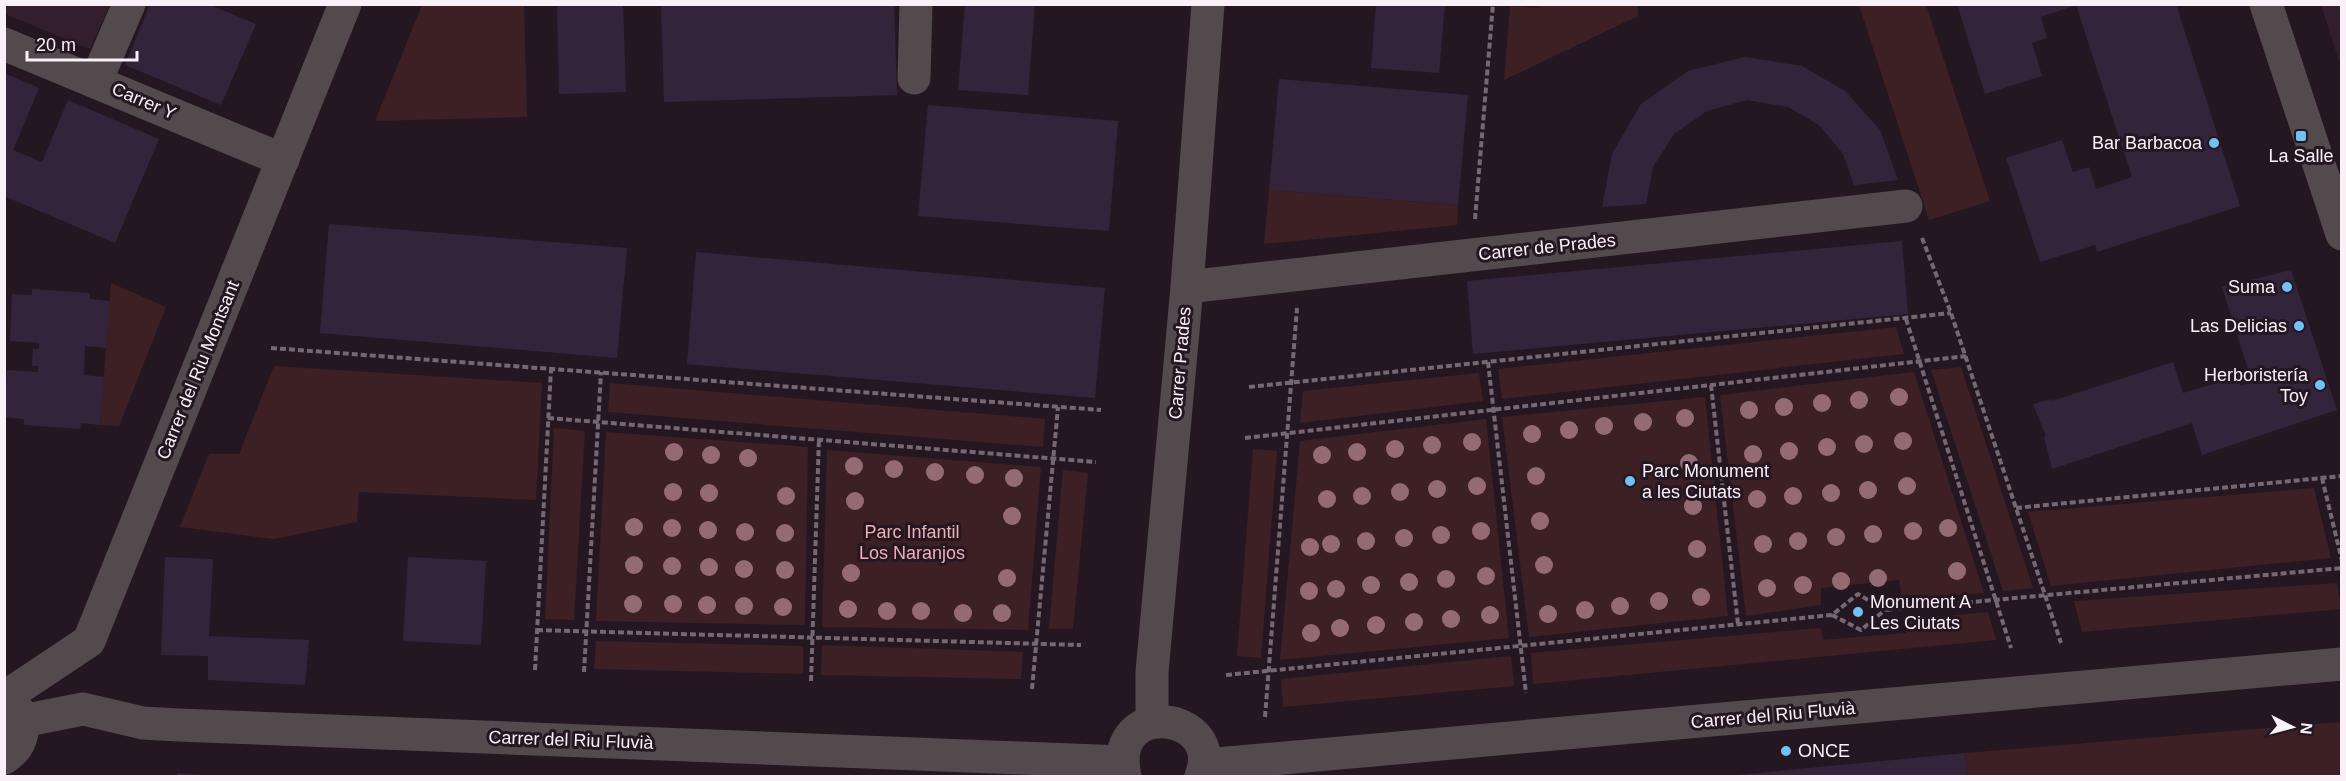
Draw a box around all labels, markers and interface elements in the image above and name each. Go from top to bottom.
scale bar [27,24,136,62]
text: 20 m [36,35,76,55]
street label: Carrer Y [109,79,179,123]
marker: La Salle [2294,129,2308,143]
place label: Bar Barbacoa [2092,133,2203,153]
marker: Bar Barbacoa [2207,136,2221,150]
place label: La Salle [2268,146,2334,166]
street label: Carrer de Prades [1477,230,1617,264]
place label: Suma [2228,277,2276,297]
street label: Carrer del Riu Montsant [153,278,243,462]
marker: Suma [2280,280,2294,294]
street label: Carrer Prades [1165,306,1195,420]
place label: Las Delicias [2190,316,2287,336]
marker: Las Delicias [2292,319,2306,333]
place label: Herboristería Toy [2204,365,2309,406]
marker: Herboristería Toy [2313,378,2327,392]
place label: Parc Monument a les Ciutats [1642,461,1769,502]
marker: Parc Monument a les Ciutats [1623,474,1637,488]
park label: Parc Infantil Los Naranjos [859,522,965,563]
place label: Monument A Les Ciutats [1870,592,1971,633]
marker: Monument A Les Ciutats [1851,605,1865,619]
north arrow [2262,697,2322,757]
street label: Carrer del Riu Fluvià [1690,698,1857,732]
text: N [2297,722,2315,735]
street label: Carrer del Riu Fluvià [488,727,655,753]
place label: ONCE [1798,741,1850,761]
marker: ONCE [1779,744,1793,758]

